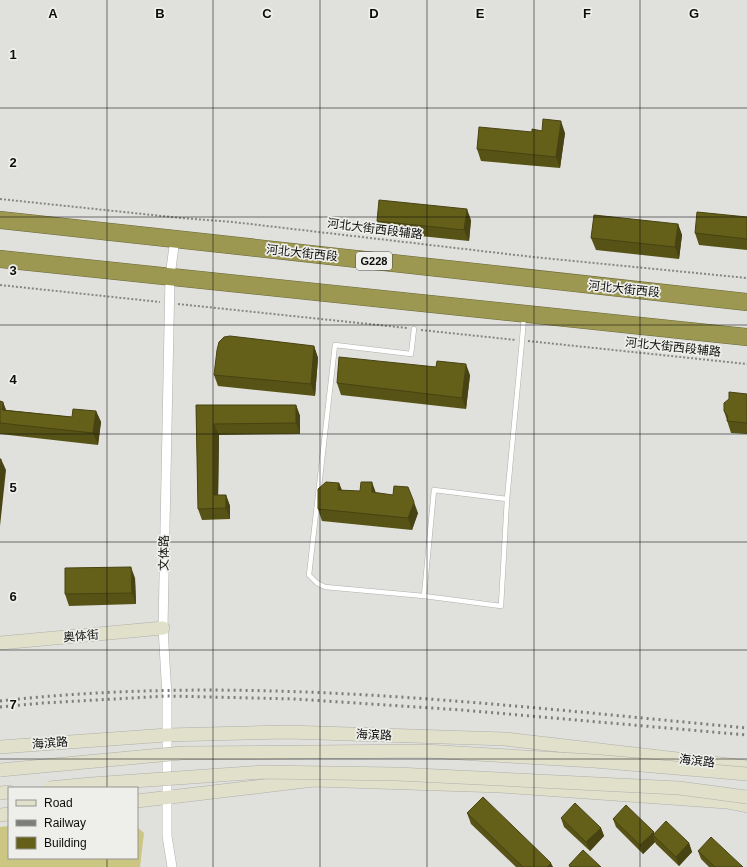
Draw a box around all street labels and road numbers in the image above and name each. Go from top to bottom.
street label: 河北大街西段辅路 [326,216,424,242]
street label: 河北大街西段 [265,242,339,264]
road number: G228 [356,252,392,270]
street label: 河北大街西段 [587,278,661,300]
street label: 河北大街西段辅路 [625,335,721,359]
street label: 文体路 [157,535,171,571]
street label: 奥体街 [62,627,100,645]
street label: 海滨路 [356,727,392,743]
street label: 海滨路 [32,735,68,751]
street label: 海滨路 [678,752,716,770]

